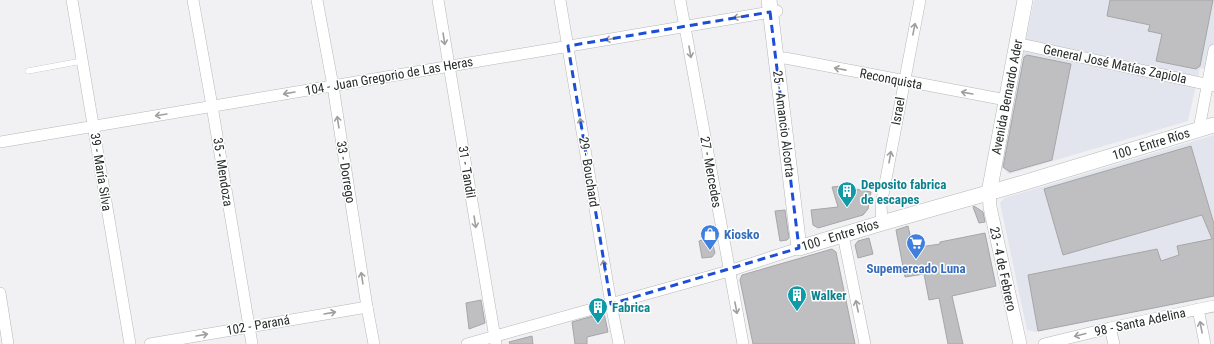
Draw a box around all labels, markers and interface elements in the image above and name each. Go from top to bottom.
one-way arrow [733,14,746,22]
one-way arrow [910,23,918,36]
one-way arrow [441,32,449,45]
one-way arrow [605,35,618,43]
street label: Avenida Bernardo Ader [988,38,1026,156]
street label: General José Matías Zapiola [1042,41,1188,87]
one-way arrow [686,45,694,58]
street label: 104 - Juan Gregorio de Las Heras [304,54,474,98]
one-way arrow [834,65,847,73]
street label: Reconquista [858,66,924,92]
street label: 25 - Amancio Alcorta [770,70,798,178]
one-way arrow [283,89,296,97]
one-way arrow [961,89,974,97]
street label: Israel [888,96,908,126]
one-way arrow [155,111,168,119]
one-way arrow [334,116,342,129]
one-way arrow [576,117,584,130]
street label: 100 - Entre Ríos [1110,125,1192,163]
street label: 39 - María Silva [87,132,115,212]
street label: 27 - Mercedes [697,135,725,209]
street label: 29 - Bouchard [576,136,602,208]
street label: 35 - Mendoza [210,137,236,207]
street label: 33 - Dorrego [334,140,358,204]
street label: 31 - Tandil [455,145,479,199]
one-way arrow [886,150,894,163]
place label: Deposito fabrica de escapes [861,177,946,207]
building icon: Deposito fabrica de escapes [836,180,858,208]
one-way arrow [471,215,479,228]
street label: 100 - Entre Ríos [799,216,881,254]
shop icon: Kiosko [699,223,721,251]
street label: 23 - 4 de Febrero [987,225,1019,313]
place label: Kiosko [724,227,760,242]
supermarket icon: Supemercado Luna [905,232,927,260]
one-way arrow [600,259,608,272]
place label: Supemercado Luna [866,261,966,276]
one-way arrow [358,272,366,285]
building icon: Walker [786,284,808,312]
place label: Walker [811,288,847,303]
building icon: Fabrica [587,296,609,324]
place label: Fabrica [612,300,650,315]
one-way arrow [853,300,861,313]
one-way arrow [732,301,740,314]
street label: 98 - Santa Adelina [1093,305,1187,339]
one-way arrow [323,309,336,317]
street label: 102 - Paraná [225,312,291,338]
one-way arrow [1197,320,1205,333]
one-way arrow [195,331,208,339]
one-way arrow [1074,332,1087,339]

